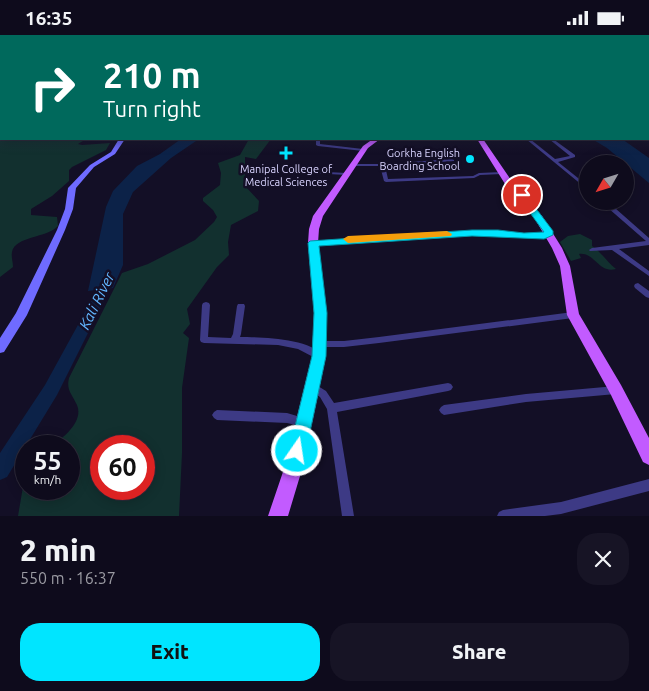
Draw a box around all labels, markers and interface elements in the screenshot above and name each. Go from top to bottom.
text: 16:35 [25,7,73,29]
icon: right [20,55,85,120]
text: 210 m [103,55,201,95]
text: Turn right [103,96,201,121]
marker: Manipal College of Medical Sciences [279,146,293,160]
place label: Gorkha English Boarding School [380,147,460,172]
marker: Gorkha English Boarding School [464,153,476,165]
north arrow [579,155,634,210]
map controls [579,155,634,210]
place label: Manipal College of Medical Sciences [240,163,333,188]
pin [501,174,543,216]
icon: arrive [508,181,536,209]
water label: Kali River [75,268,118,332]
position arrow [270,424,322,476]
speed limit sign: 60 [90,435,155,500]
text: 55 [33,447,62,475]
text: km/h [34,473,61,486]
text: 2 min [20,533,96,567]
button: close [577,533,629,585]
text: 550 m · 16:37 [20,569,116,587]
button: Exit [20,623,320,681]
button: Share [330,623,629,681]

